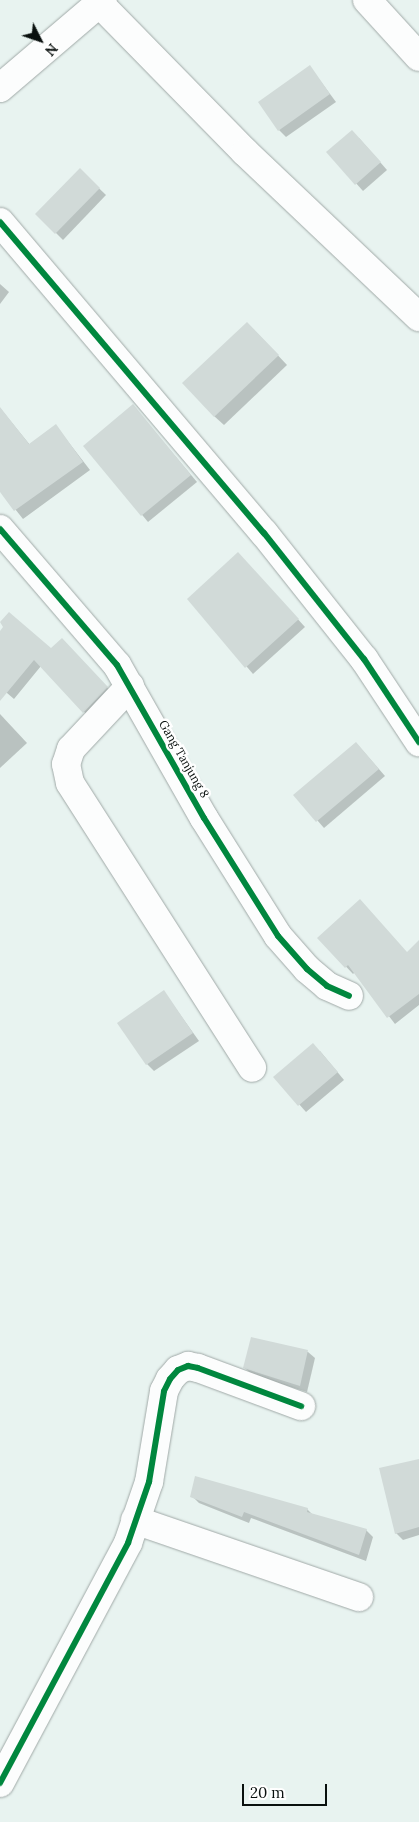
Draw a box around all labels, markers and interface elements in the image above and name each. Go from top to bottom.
north arrow [15,15,65,65]
text: N [41,40,62,60]
street label: Gang Tanjung 8 [156,718,212,800]
scale bar [244,1774,329,1806]
text: 20 m [250,1783,285,1802]

